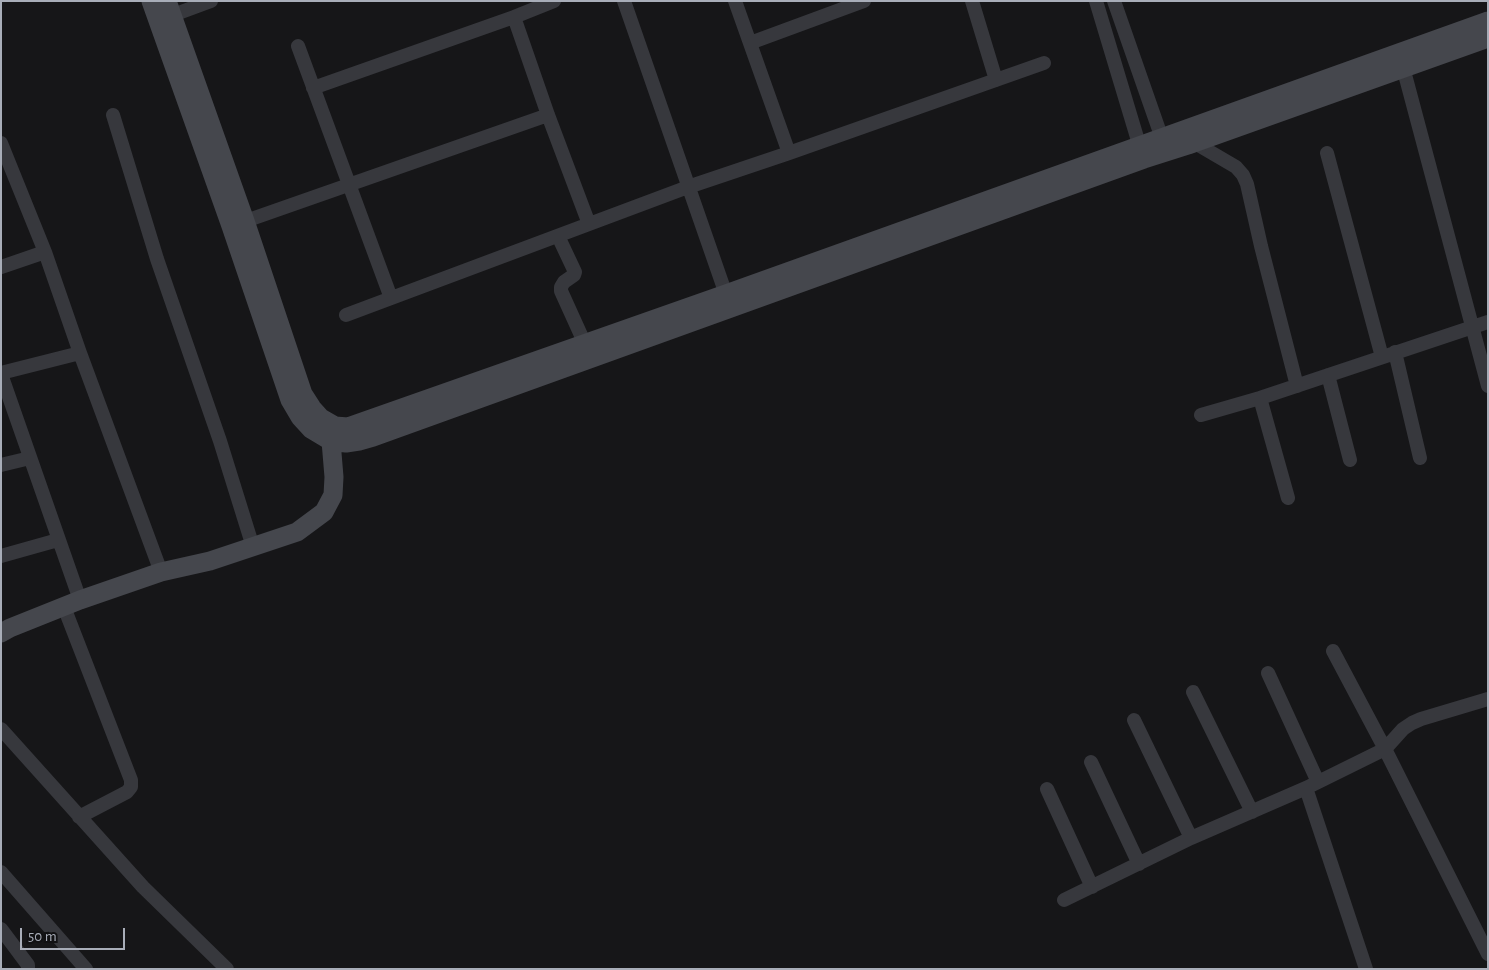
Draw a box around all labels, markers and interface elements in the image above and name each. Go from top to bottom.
scale bar [22,918,128,950]
text: 50 m [28,929,57,944]

